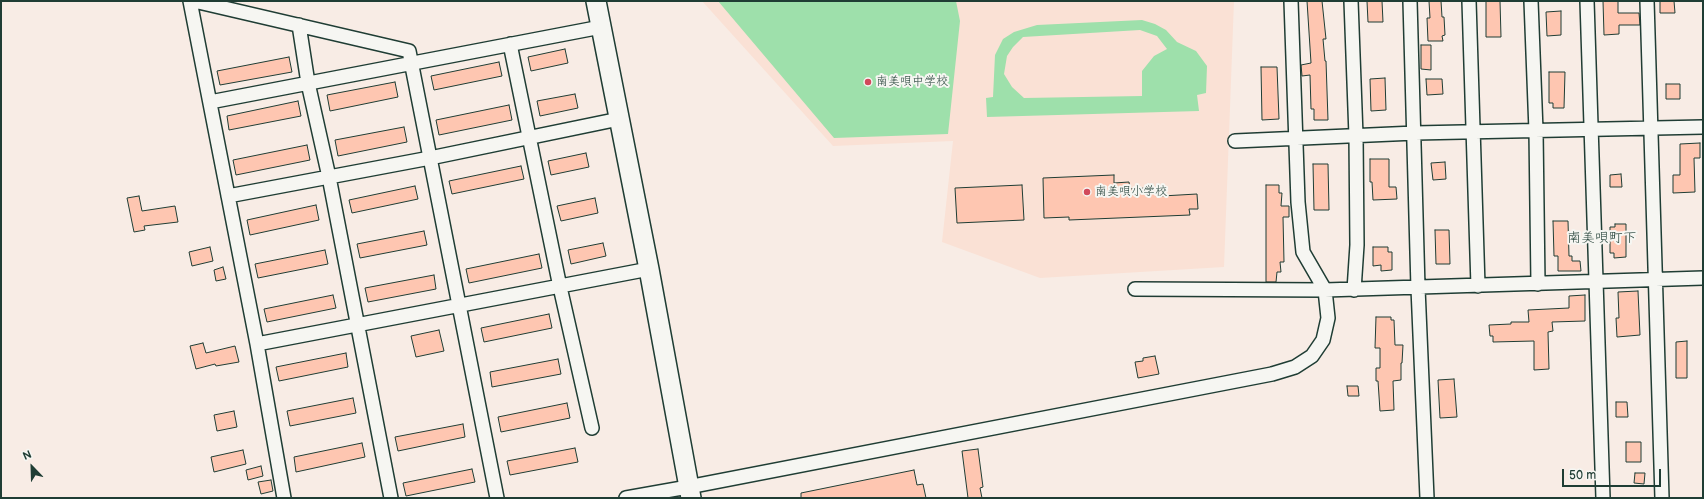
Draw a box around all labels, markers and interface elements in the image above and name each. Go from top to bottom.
place label: 南美唄中学校 [876,75,948,89]
marker: 南美唄中学校 [863,77,873,87]
place label: 南美唄小学校 [1095,185,1167,199]
marker: 南美唄小学校 [1082,187,1092,197]
district label: 南美唄町下 [1567,230,1637,246]
north arrow [12,447,52,487]
text: N [21,448,33,463]
scale bar [1564,461,1663,487]
text: 50 m [1569,468,1596,483]

